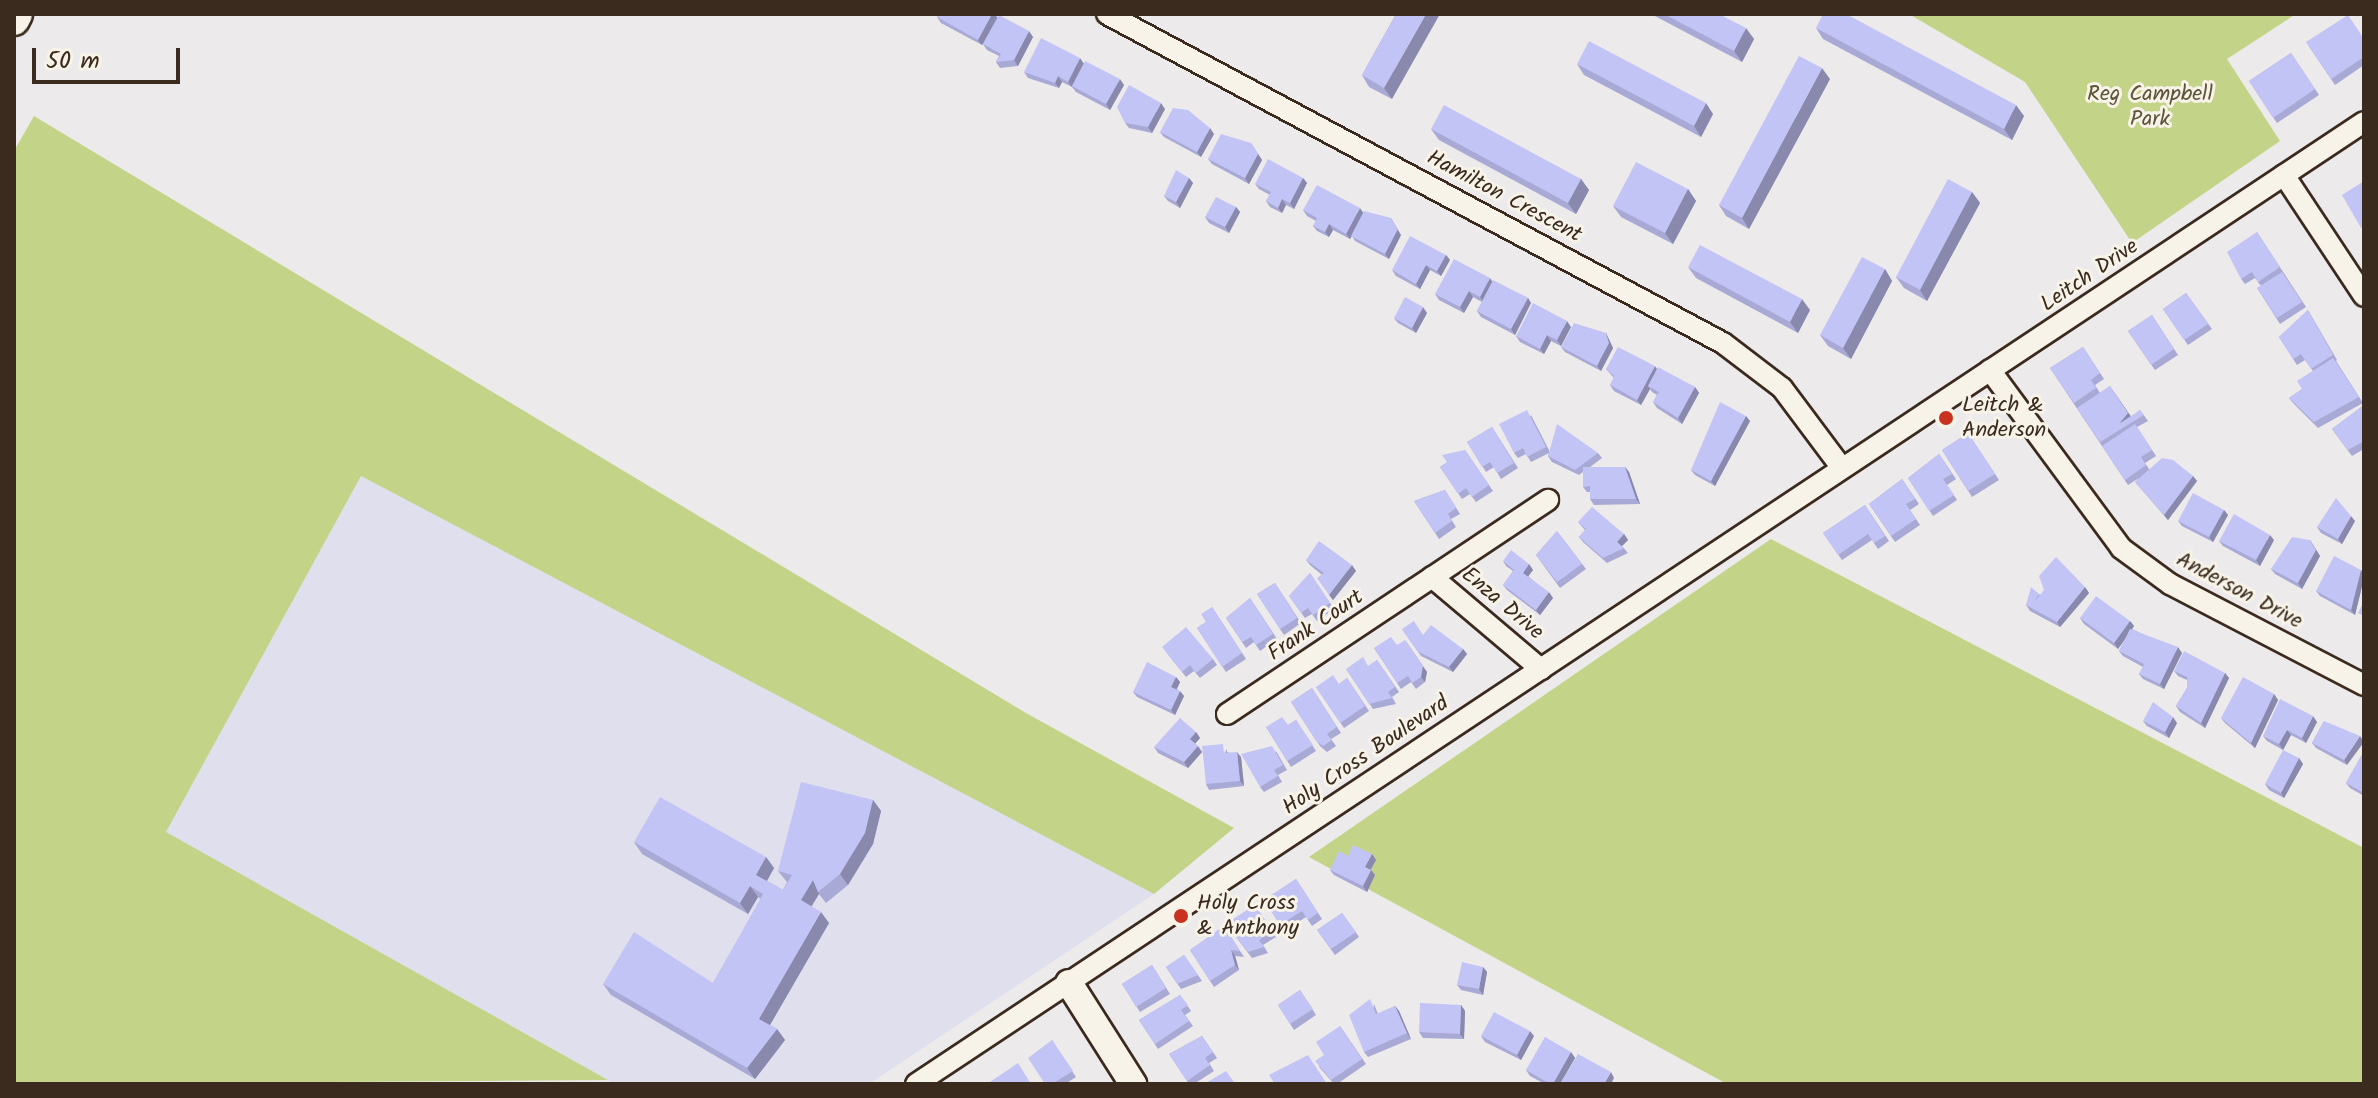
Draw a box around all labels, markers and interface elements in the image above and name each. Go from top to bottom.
scale bar [36,32,184,82]
text: 50 m [46,42,100,81]
park label: Reg Campbell Park [2087,81,2213,132]
street label: Hamilton Crescent [1422,145,1586,249]
street label: Leitch Drive [2036,234,2144,318]
place label: Leitch & Anderson [1962,392,2046,444]
marker: Leitch & Anderson [1937,409,1955,427]
street label: Anderson Drive [2171,547,2307,635]
street label: Enza Drive [1455,562,1549,646]
street label: Frank Court [1263,584,1369,668]
street label: Holy Cross Boulevard [1278,691,1454,821]
place label: Holy Cross & Anthony [1197,890,1299,942]
marker: Holy Cross & Anthony [1172,907,1190,925]

